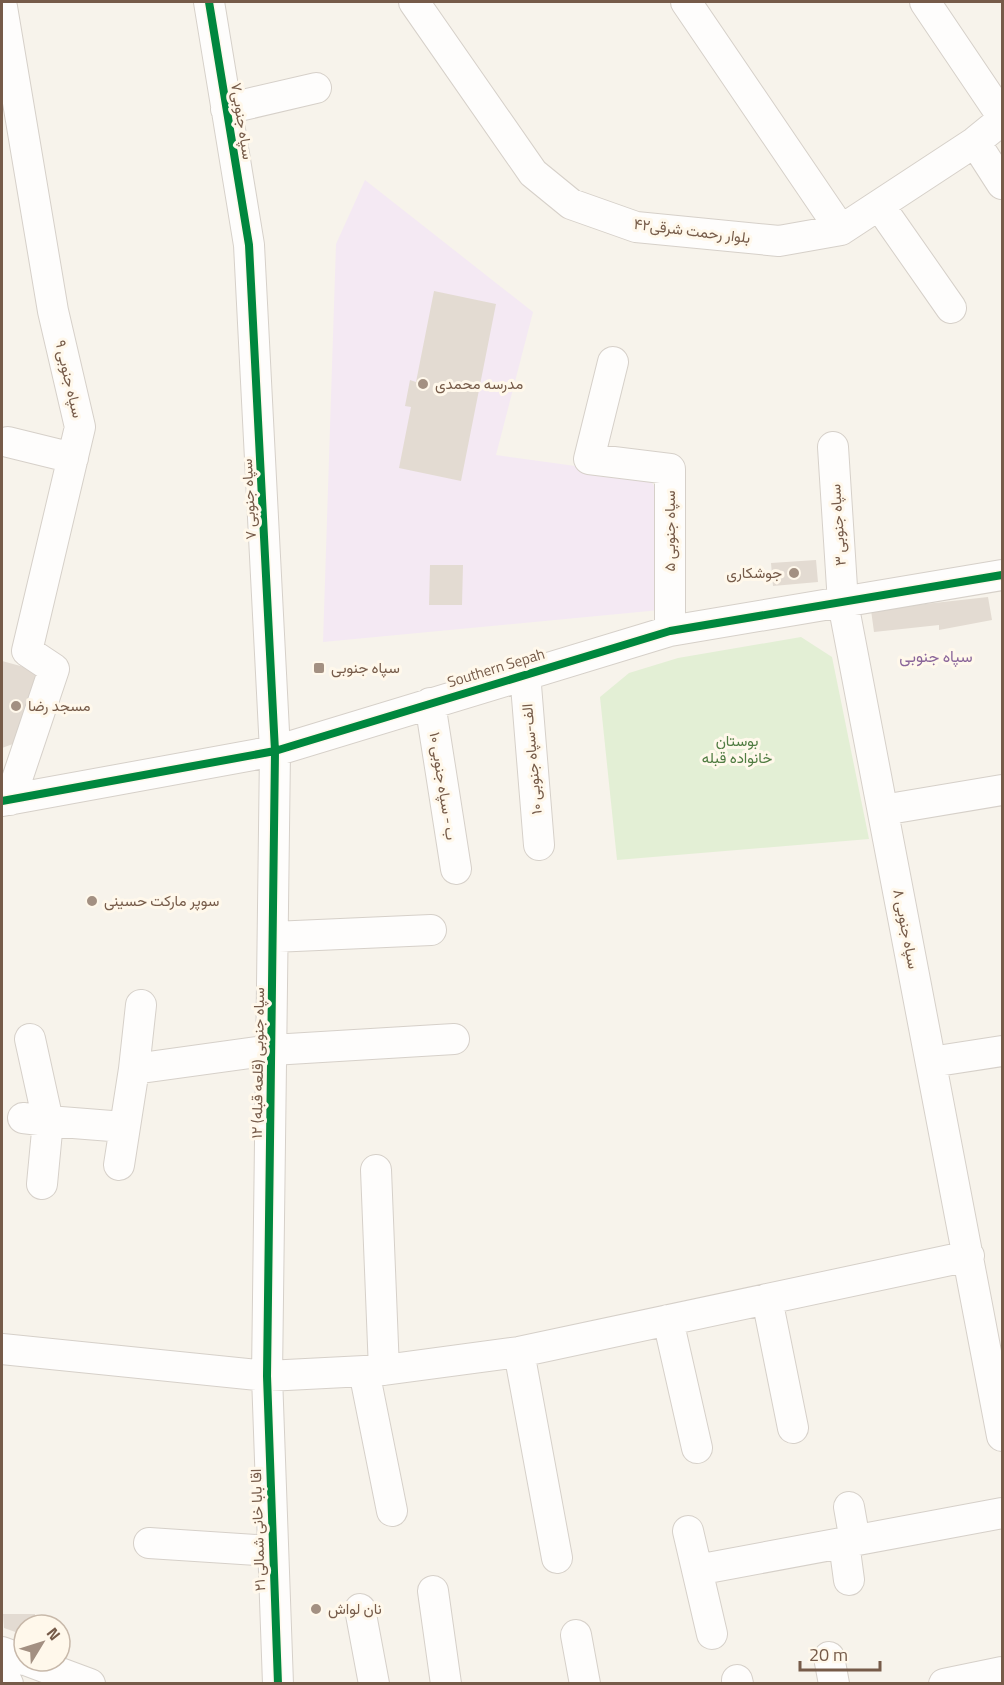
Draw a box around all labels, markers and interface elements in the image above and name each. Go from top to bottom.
street label: سپاه جنوبی۷ [225,81,260,161]
street label: بلوار رحمت شرقی۴۲ [632,212,752,249]
street label: ۹ سپاه جنوبی [49,338,90,420]
place label: مدرسه محمدی [435,372,523,395]
marker: مدرسه محمدی [416,377,430,391]
street label: ۷ سپاه جنوبی [235,458,262,540]
street label: ۳ سپاه جنوبی [823,483,852,567]
street label: ۵ سپاه جنوبی [658,490,681,571]
place label: جوشکاری [726,561,782,584]
marker: جوشکاری [787,566,801,580]
street label: Southern Sepah [444,642,547,693]
district label: سپاه جنوبی [899,644,973,668]
place label: سپاه جنوبی [331,656,400,679]
marker: سپاه جنوبی [312,661,326,675]
place label: مسجد رضا [28,694,91,717]
marker: مسجد رضا [9,699,23,713]
street label: ۱۰ الف-سپاه جنوبی [515,703,548,815]
park label: بوستان خانواده قبله [702,729,772,769]
street label: ۱۰ ب - سپاه جنوبی [424,730,463,842]
street label: ۸ سپاه جنوبی [887,887,926,971]
place label: سوپر مارکت حسینی [104,889,219,912]
marker: سوپر مارکت حسینی [85,894,99,908]
street label: ۱۲ سپاه جنوبی (قلعه قبله) [245,987,270,1139]
street label: ۲۱ اقا بابا خانی شمالی [244,1468,271,1592]
place label: نان لواش [328,1597,382,1620]
marker: نان لواش [309,1602,323,1616]
north arrow [12,1613,72,1673]
text: N [41,1622,67,1646]
scale bar [800,1634,880,1672]
text: 20 m [809,1641,848,1668]

